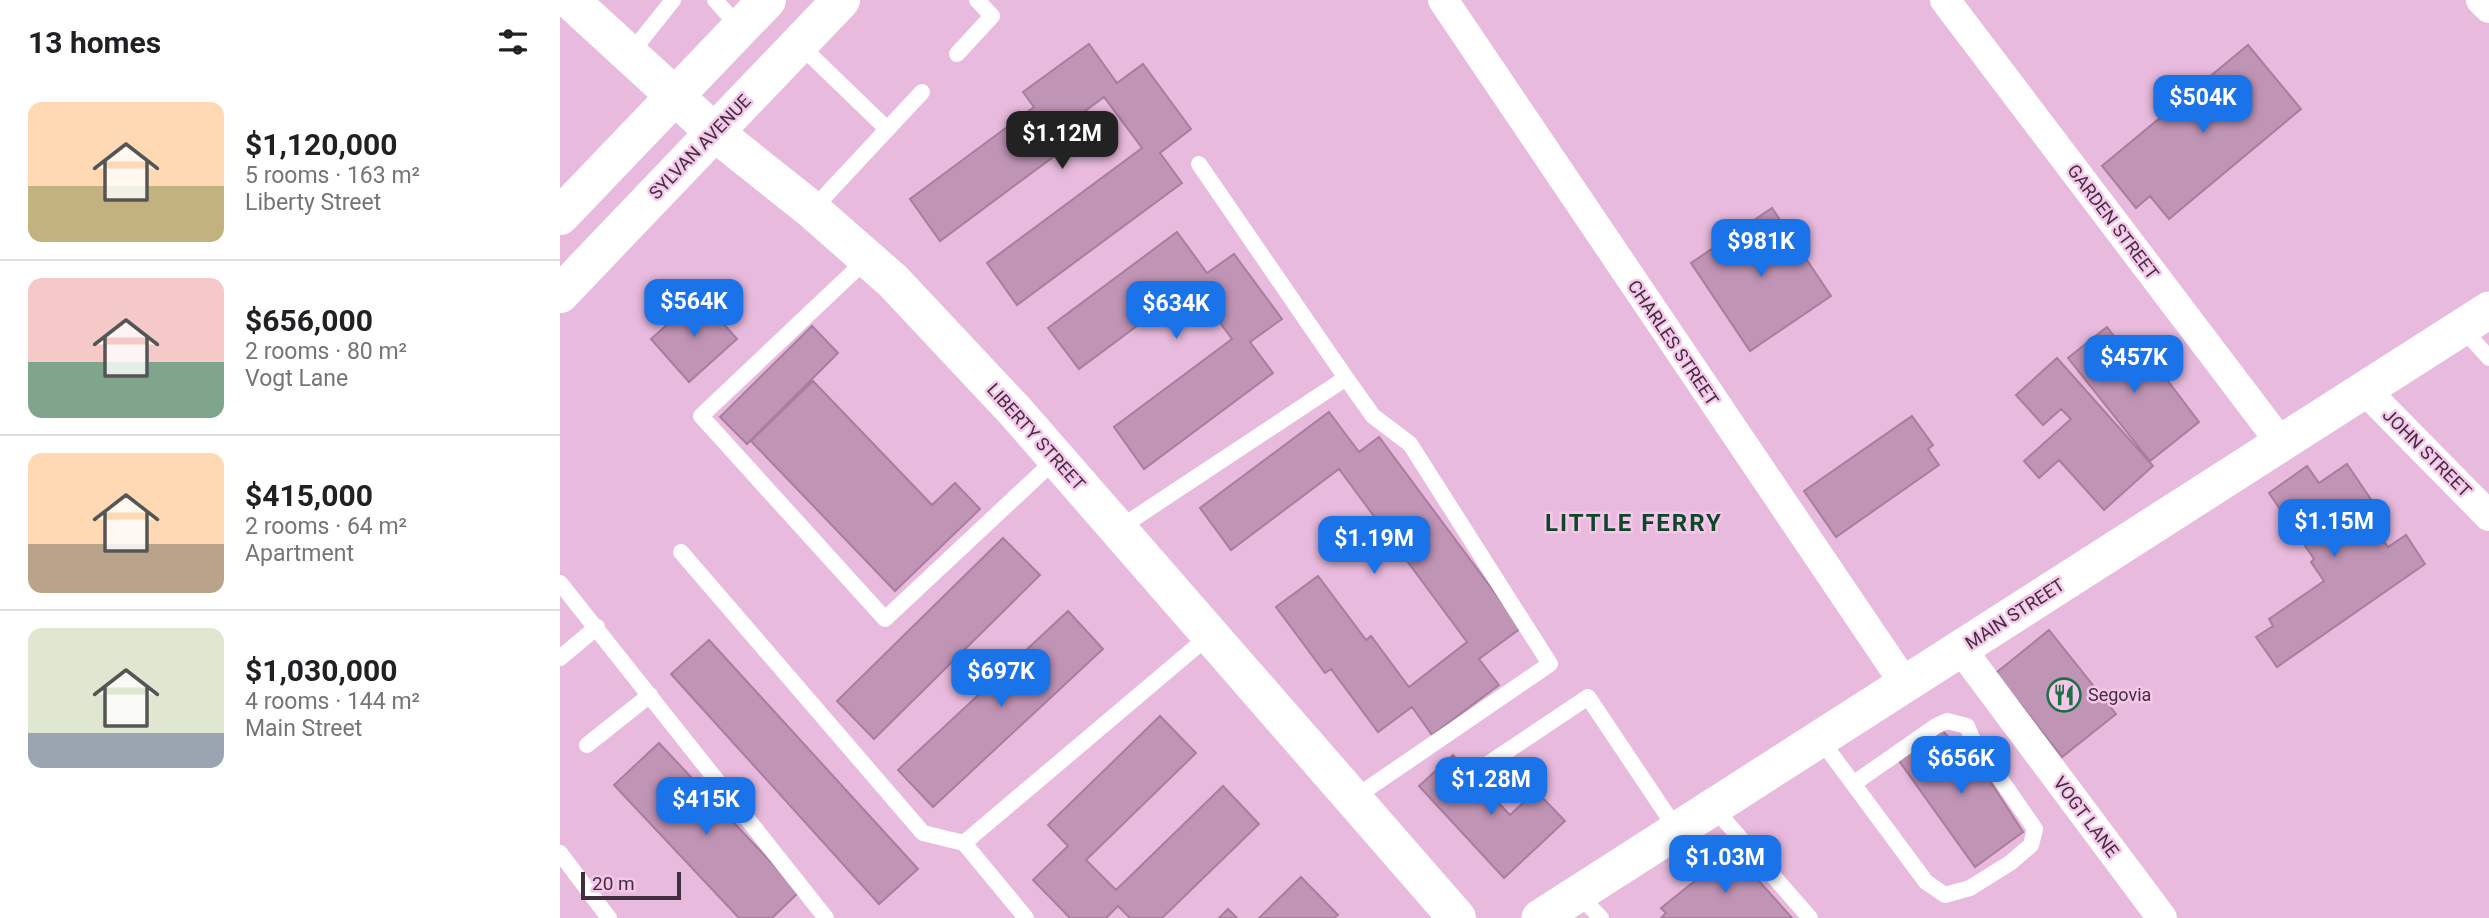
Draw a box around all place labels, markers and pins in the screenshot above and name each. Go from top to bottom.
pin: $504K [2154,76,2252,135]
pin: $1.12M [1005,111,1119,171]
pin: $981K [1712,219,1810,279]
pin: $564K [645,280,743,339]
pin: $634K [1127,282,1225,341]
pin: $457K [2085,336,2183,395]
pin: $1.15M [2277,500,2391,559]
pin: $1.19M [1317,516,1431,576]
pin: $697K [952,650,1050,709]
restaurant icon: Segovia [2045,676,2083,714]
place label: Segovia [2088,684,2151,705]
pin: $656K [1912,736,2010,796]
pin: $1.28M [1434,758,1548,817]
pin: $415K [657,778,755,837]
pin: $1.03M [1668,836,1782,895]

